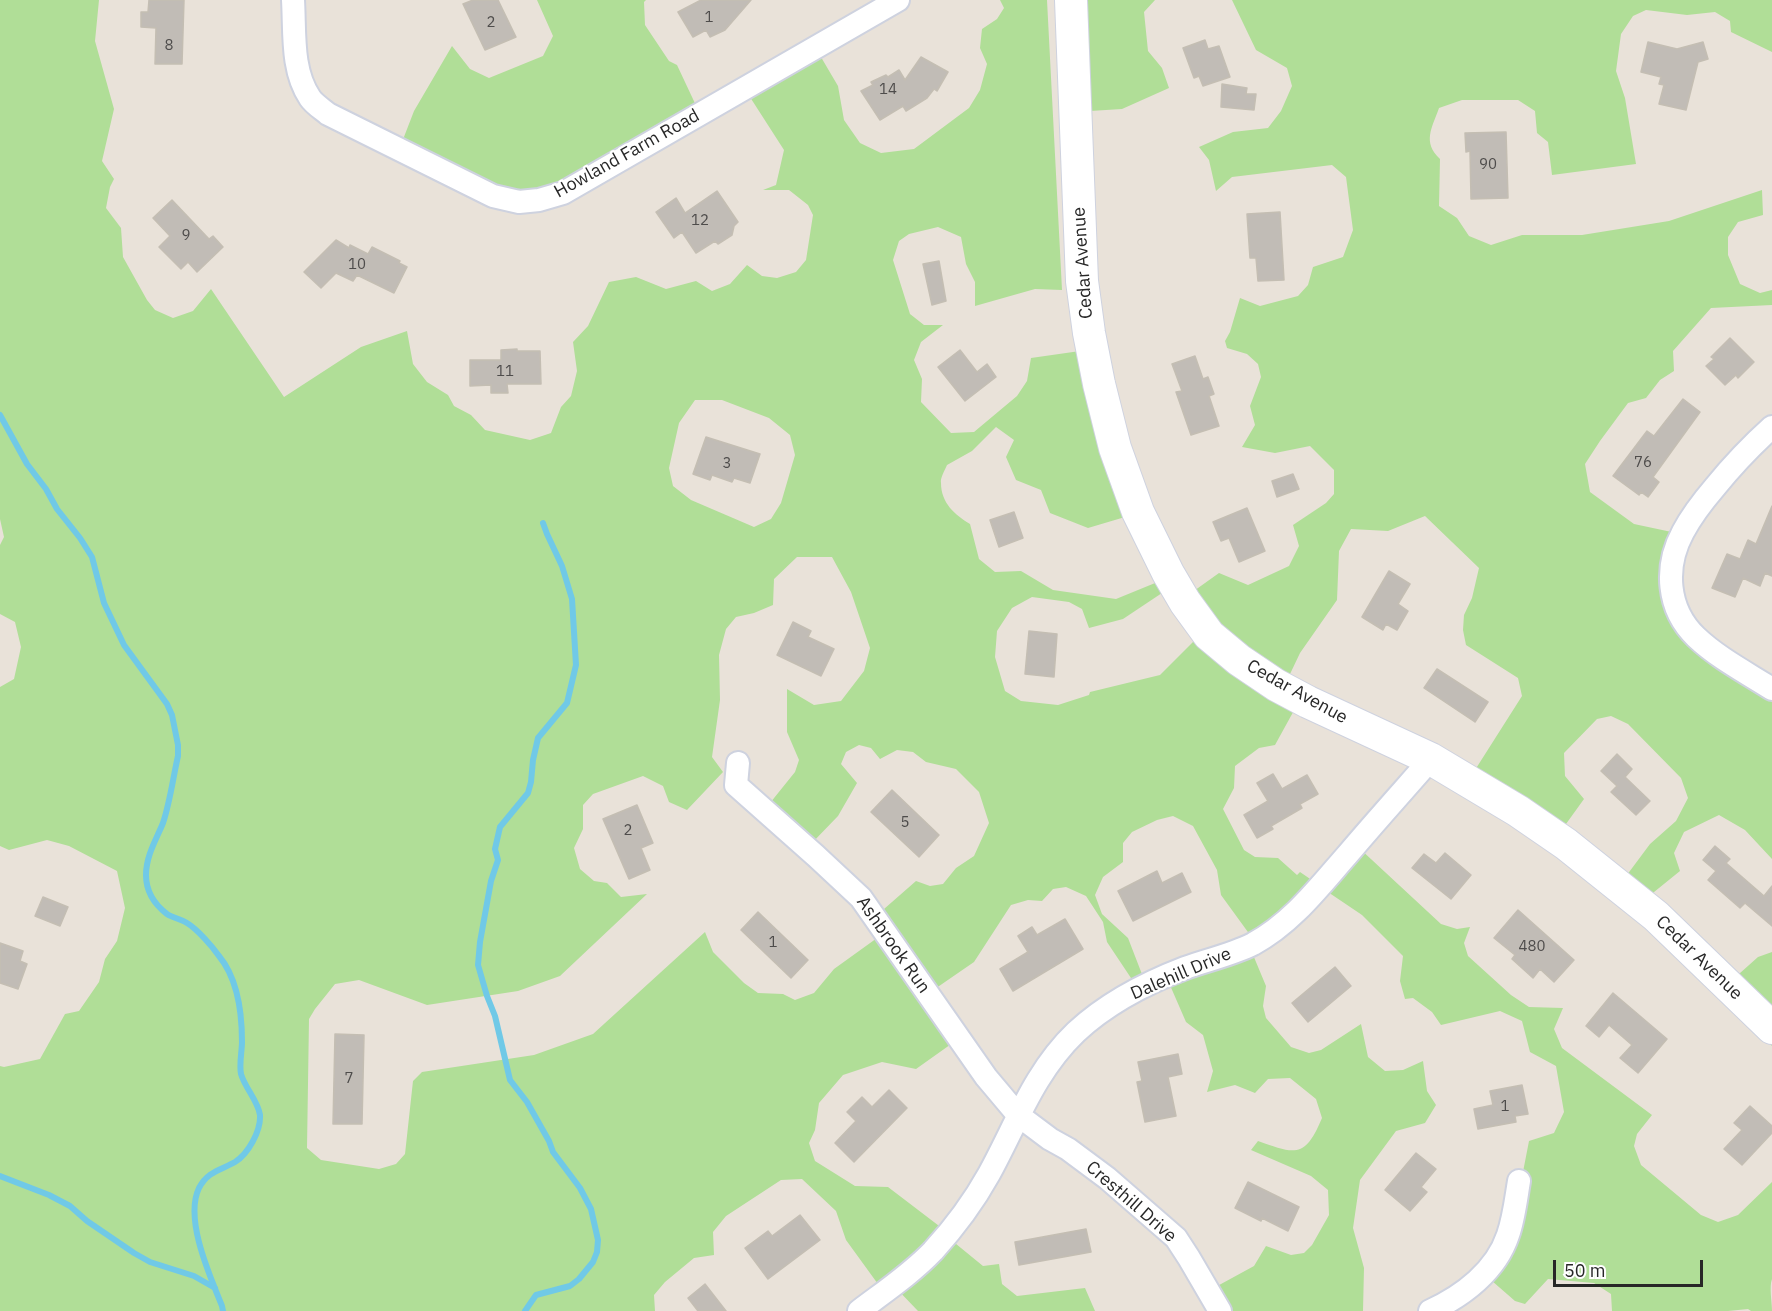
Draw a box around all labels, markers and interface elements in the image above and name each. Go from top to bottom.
house number: 1 [705,9,713,27]
house number: 2 [487,14,495,32]
house number: 8 [165,37,173,55]
house number: 14 [879,81,897,99]
street label: Howland Farm Road [551,105,703,203]
house number: 90 [1479,156,1497,174]
street label: Cedar Avenue [1068,206,1098,320]
house number: 12 [691,212,709,230]
house number: 9 [182,227,190,245]
house number: 10 [348,256,366,274]
house number: 11 [496,363,514,381]
house number: 76 [1634,454,1652,472]
house number: 3 [723,455,731,473]
street label: Cedar Avenue [1243,655,1351,729]
house number: 5 [901,814,909,832]
house number: 2 [624,822,632,840]
street label: Ashbrook Run [852,892,934,998]
street label: Cedar Avenue [1651,911,1747,1005]
house number: 1 [769,934,777,952]
house number: 480 [1519,938,1545,956]
street label: Dalehill Drive [1128,943,1234,1005]
house number: 7 [345,1070,353,1088]
house number: 1 [1501,1098,1509,1116]
street label: Cresthill Drive [1081,1157,1181,1247]
scale bar [1556,1248,1706,1286]
text: 50 m [1564,1259,1606,1282]

